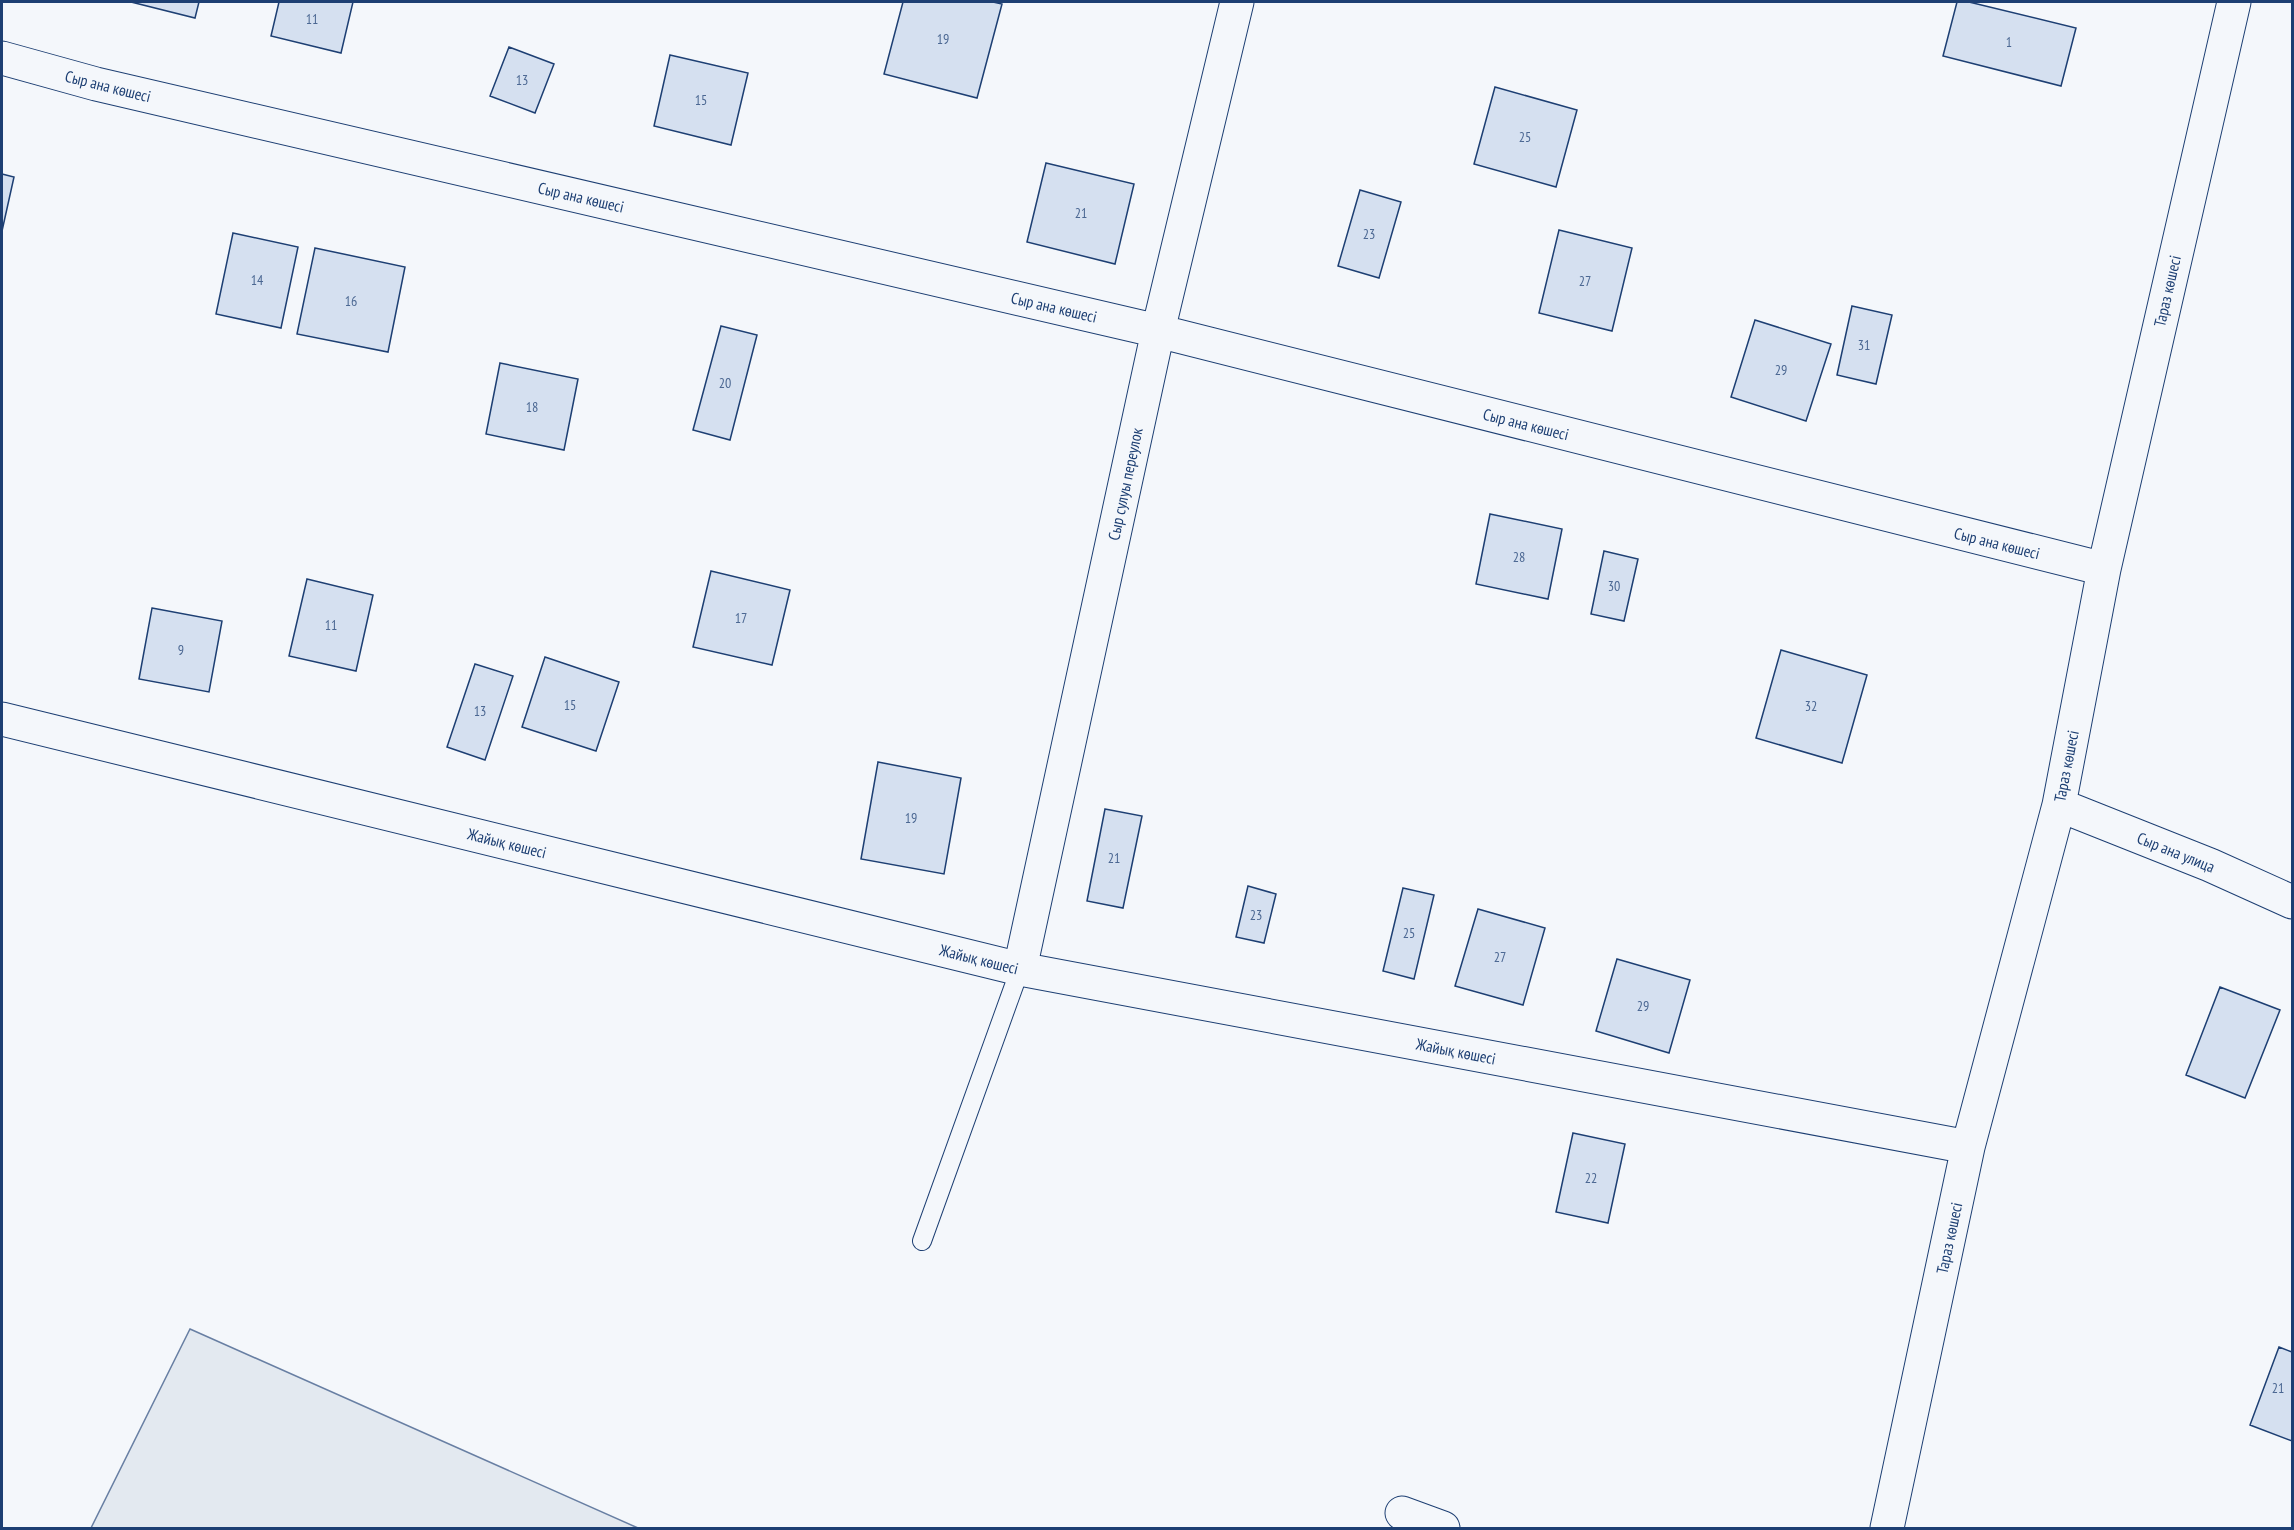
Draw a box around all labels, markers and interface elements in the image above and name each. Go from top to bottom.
house number: 11 [306,10,318,28]
house number: 19 [937,30,949,48]
house number: 1 [2006,33,2012,51]
street label: Сыр ана көшесі [63,66,153,106]
house number: 13 [516,71,528,89]
house number: 15 [695,91,707,109]
house number: 25 [1519,128,1531,146]
street label: Сыр ана көшесі [536,177,626,217]
house number: 21 [1075,204,1087,222]
house number: 23 [1363,225,1375,243]
street label: Тараз көшесі [2149,253,2185,329]
house number: 14 [251,271,264,289]
house number: 27 [1579,272,1591,290]
street label: Сыр ана көшесі [1009,287,1099,327]
house number: 16 [345,292,357,310]
house number: 31 [1858,336,1870,354]
house number: 29 [1775,361,1787,379]
house number: 20 [719,374,731,392]
house number: 18 [526,398,538,416]
street label: Сыр ана көшесі [1481,404,1571,444]
street label: Сыр сулуы переулок [1103,425,1147,542]
street label: Сыр ана көшесі [1952,523,2042,563]
house number: 28 [1513,548,1525,566]
house number: 30 [1608,577,1620,595]
house number: 17 [735,609,747,627]
house number: 11 [325,616,337,634]
house number: 9 [178,641,184,659]
house number: 15 [564,696,576,714]
house number: 32 [1805,697,1817,715]
house number: 13 [474,702,486,720]
street label: Тараз көшесі [2049,728,2083,804]
house number: 19 [905,809,917,827]
street label: Жайық көшесі [465,823,549,862]
street label: Сыр ана улица [2134,827,2218,877]
house number: 21 [1108,849,1120,867]
house number: 23 [1250,906,1262,924]
house number: 25 [1403,924,1415,942]
street label: Жайық көшесі [937,939,1021,978]
house number: 27 [1494,948,1506,966]
house number: 29 [1637,997,1649,1015]
street label: Жайық көшесі [1414,1033,1497,1069]
house number: 22 [1585,1169,1597,1187]
street label: Тараз көшесі [1932,1200,1966,1276]
house number: 21 [2272,1379,2284,1397]

